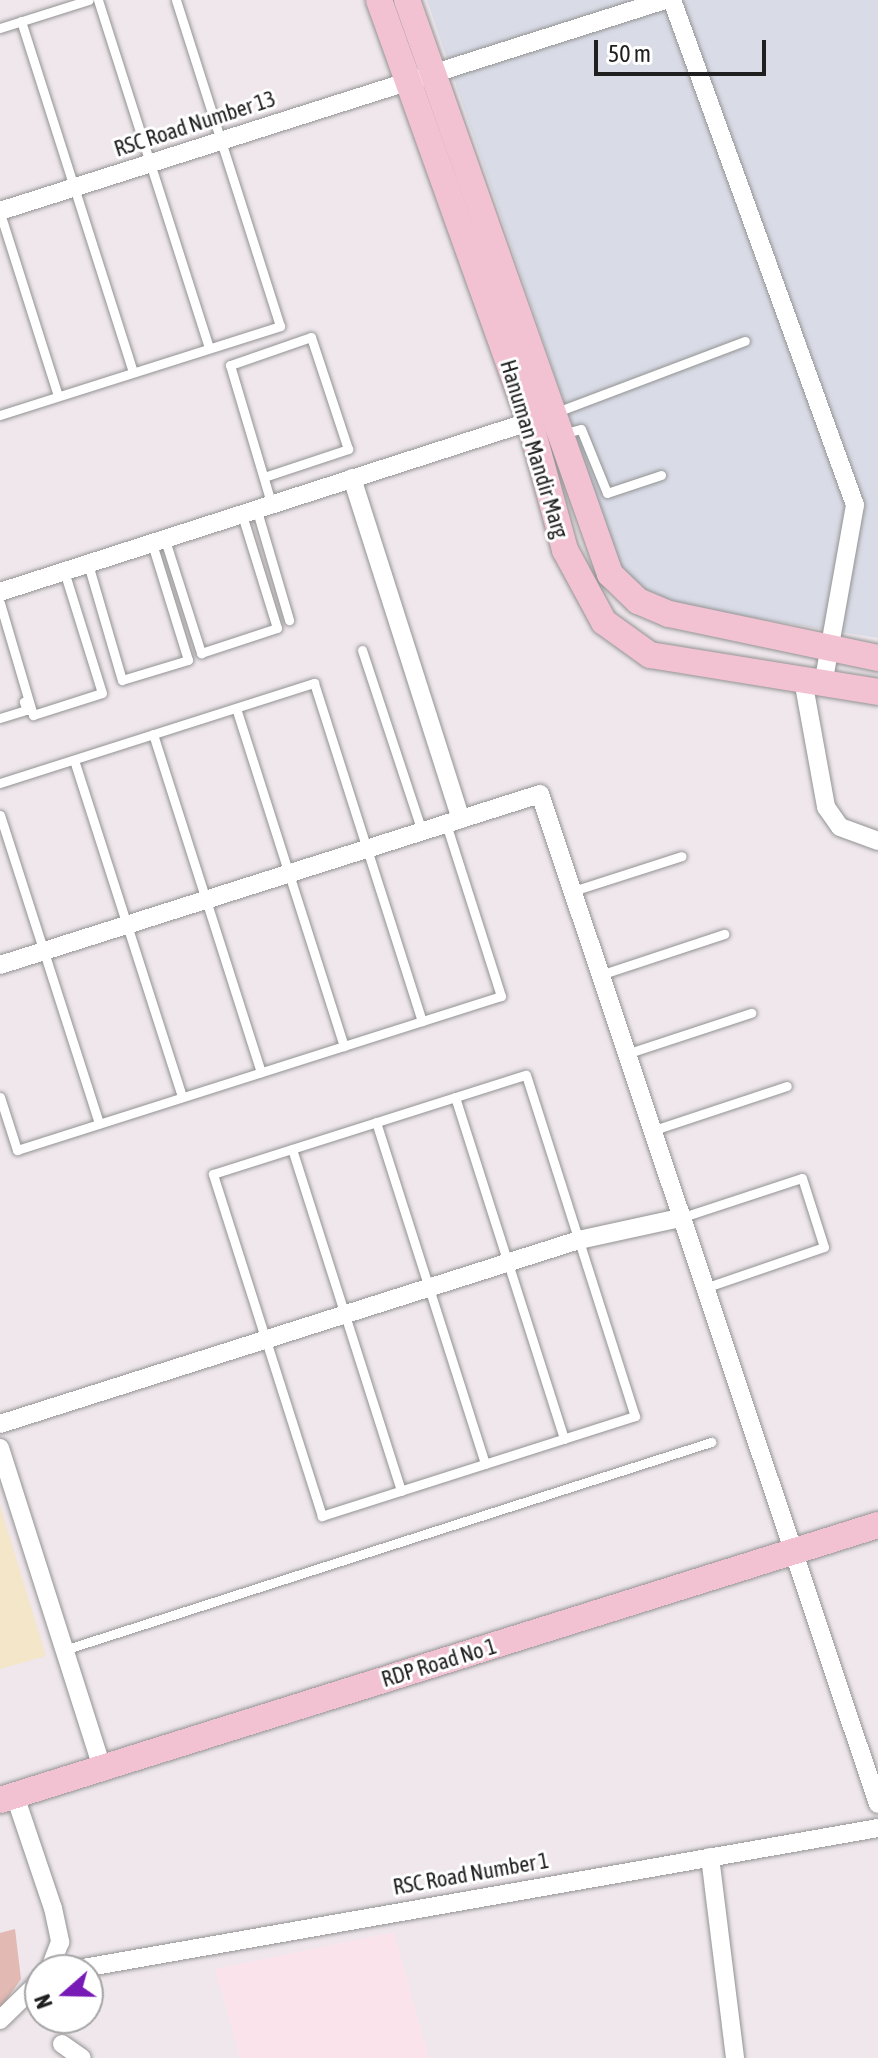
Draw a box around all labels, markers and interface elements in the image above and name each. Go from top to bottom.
scale bar [598,24,770,74]
text: 50 m [608,40,651,67]
street label: RSC Road Number 13 [111,85,279,163]
street label: Hanuman Mandir Marg [494,357,574,541]
street label: RDP Road No 1 [378,1633,500,1693]
street label: RSC Road Number 1 [391,1847,551,1901]
north arrow [24,1954,104,2034]
text: N [29,1991,58,2012]

